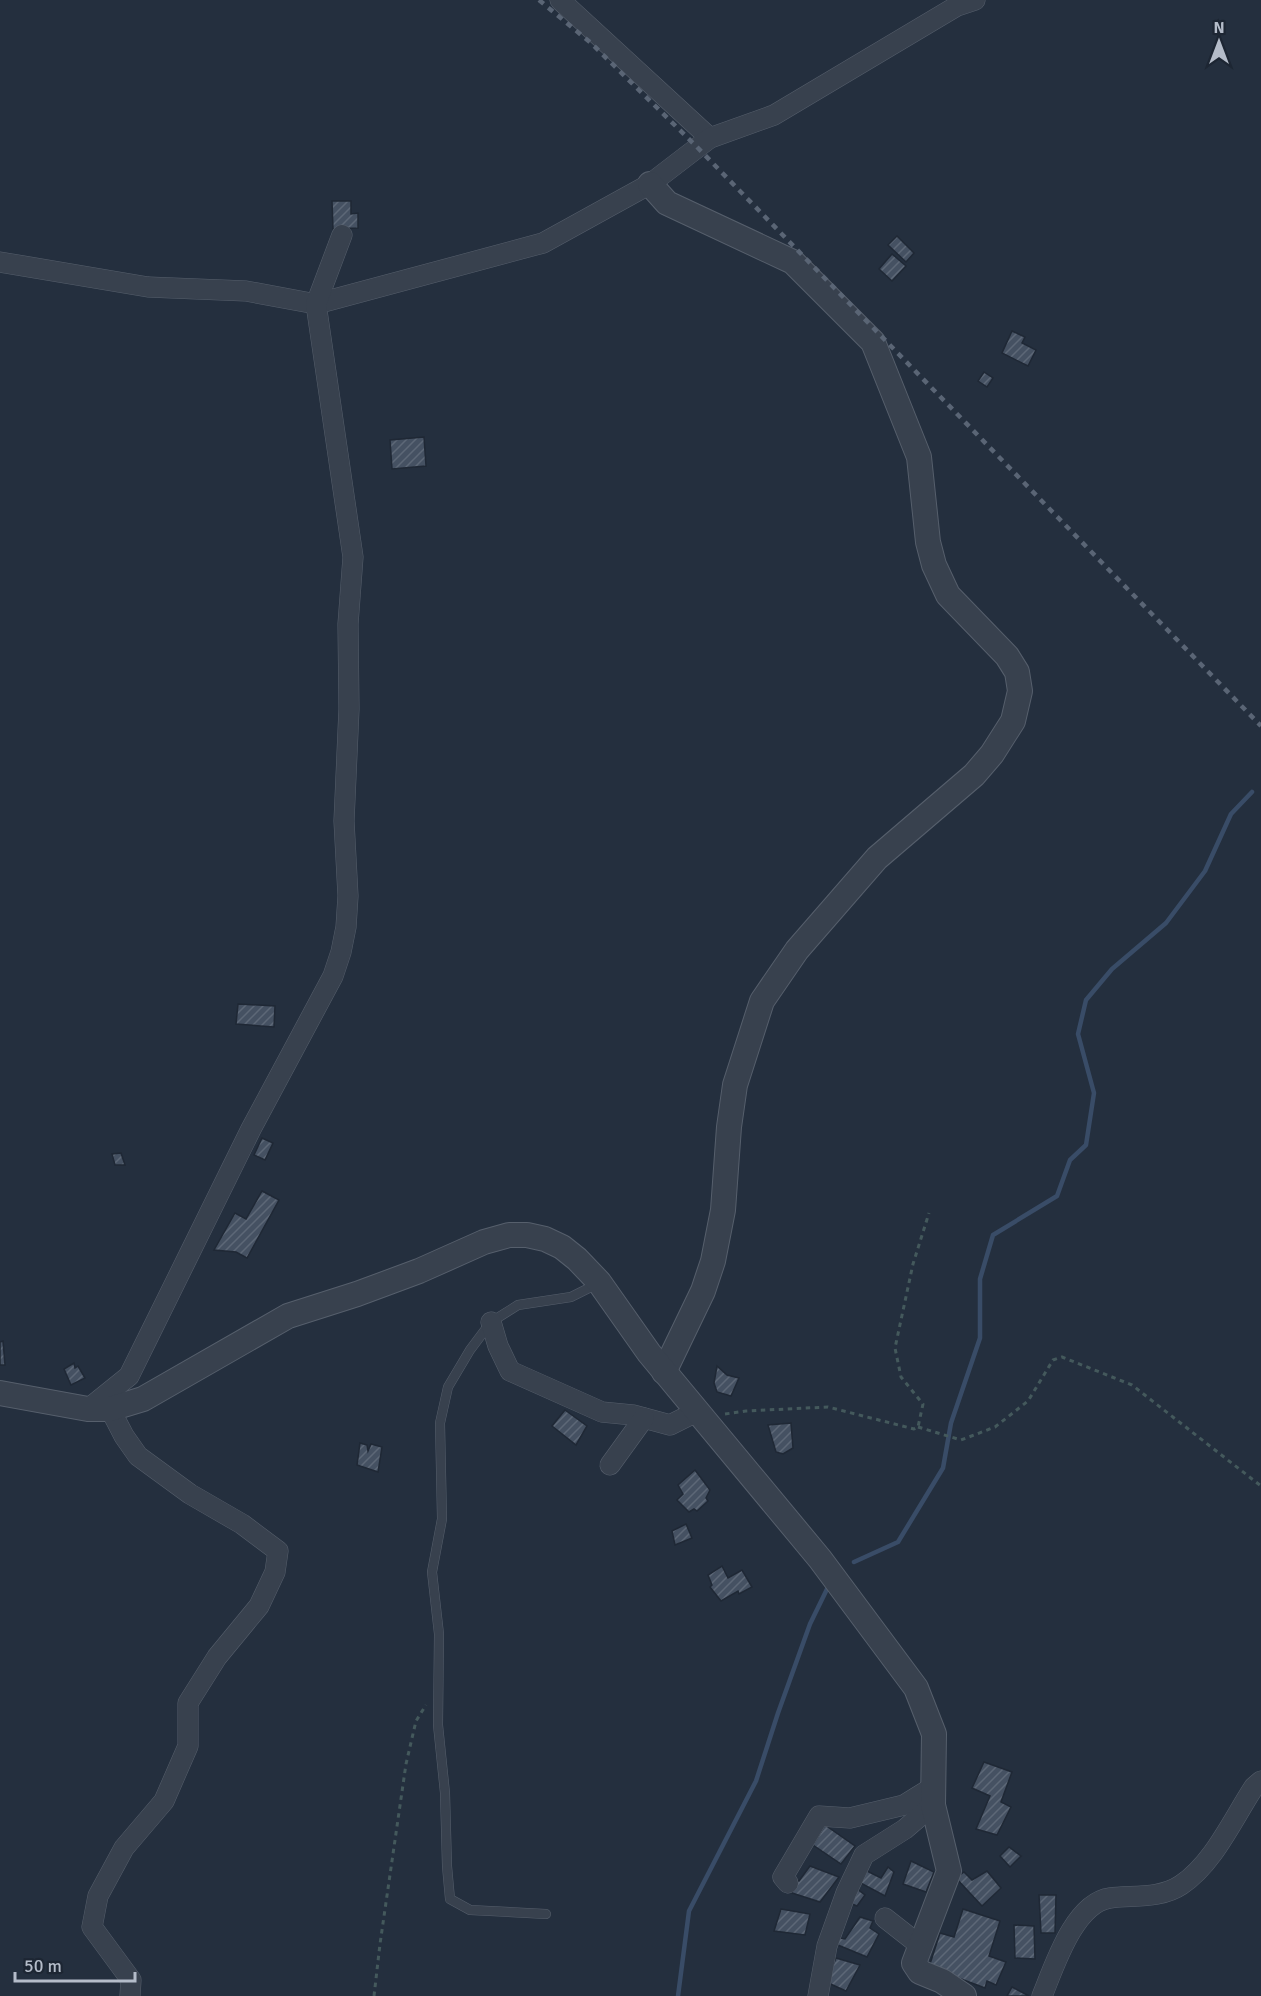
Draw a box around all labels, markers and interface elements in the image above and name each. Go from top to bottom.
north arrow [1189,12,1249,72]
text: N [1213,18,1225,38]
scale bar [15,1945,135,1983]
text: 50 m [24,1955,62,1977]

